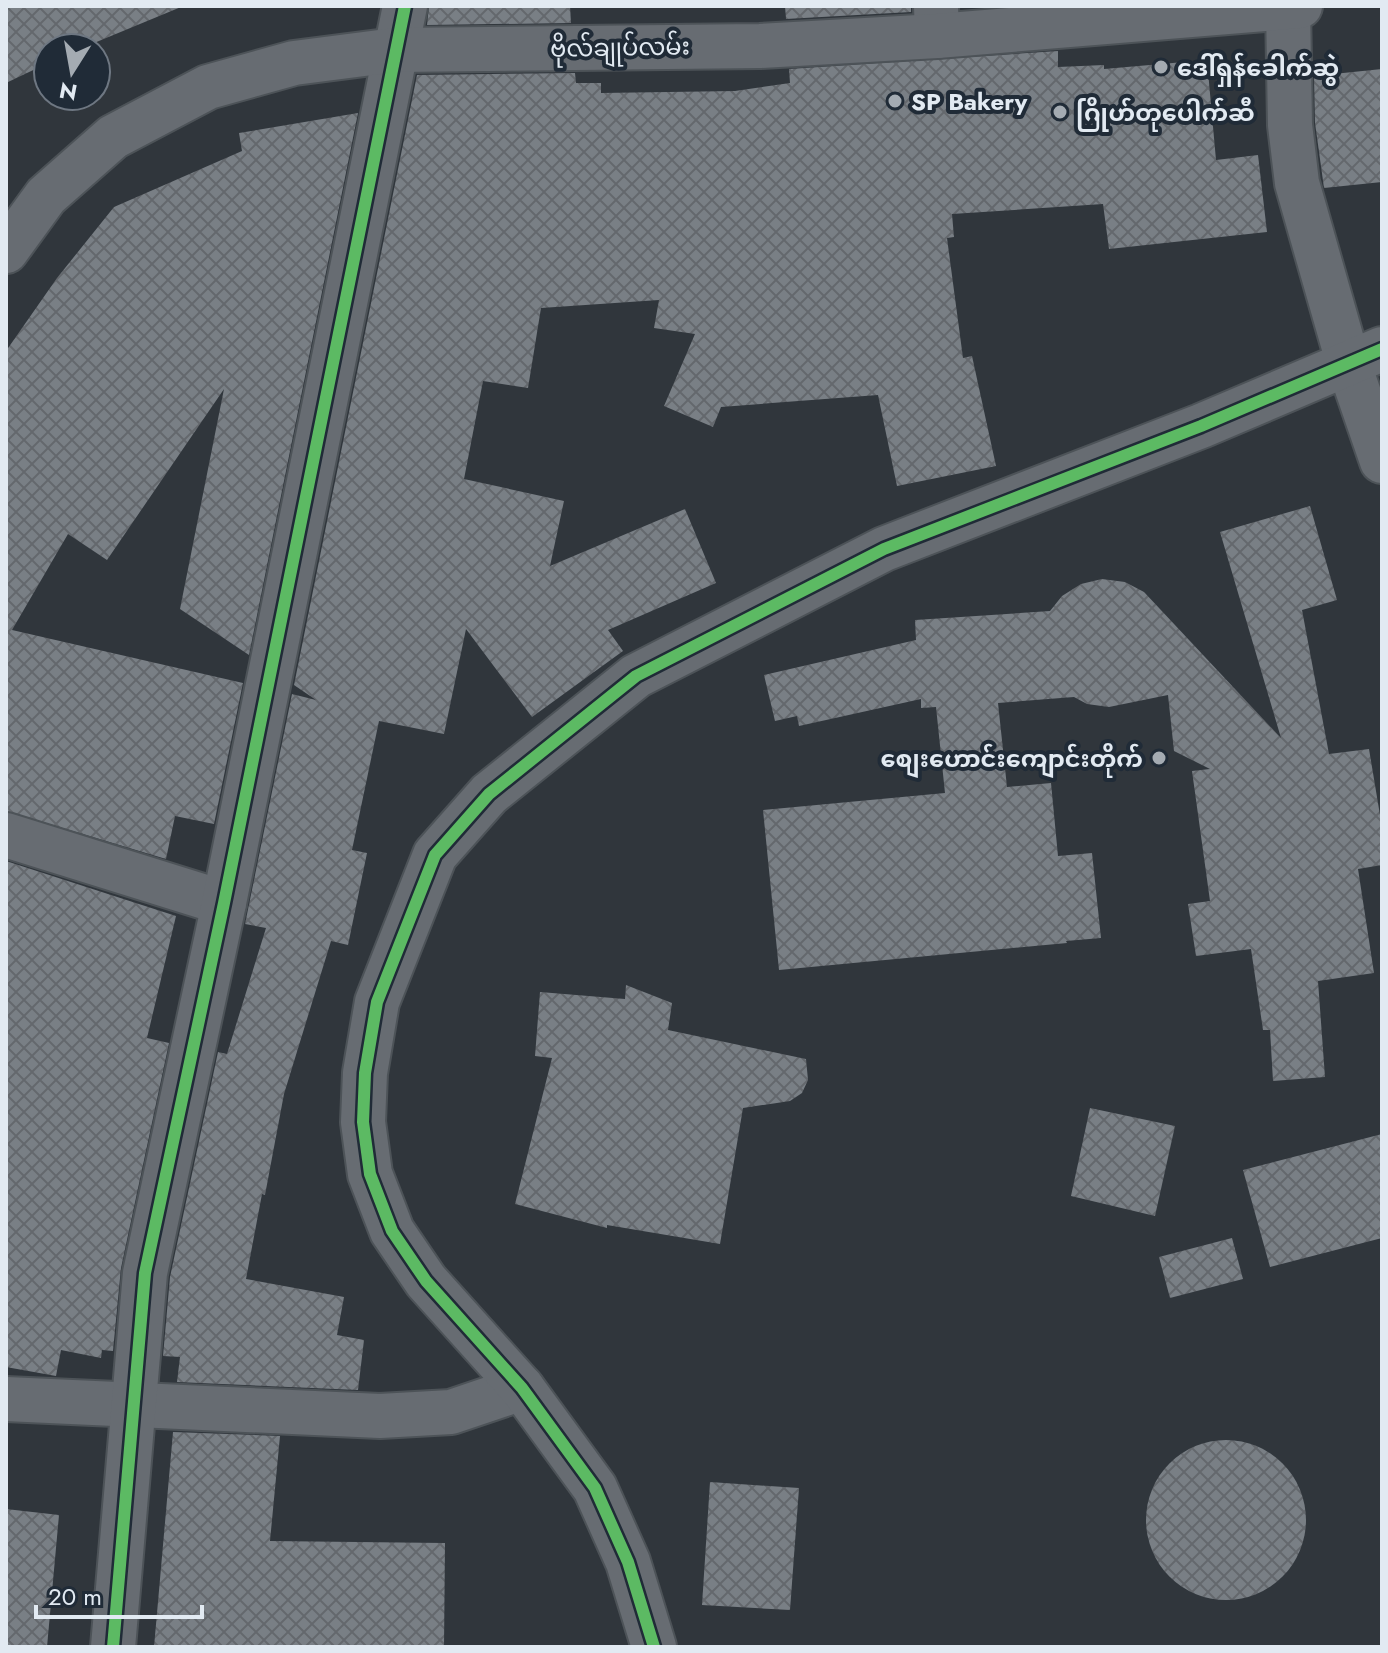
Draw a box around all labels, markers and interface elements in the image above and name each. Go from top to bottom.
street label: ဗိုလ်‌ချုပ်‌လမ်း [550,28,690,68]
north arrow [32,32,112,112]
place label: ဒေါ်ရှန်ခေါက်ဆွဲ [1177,50,1339,87]
marker: ဒေါ်ရှန်ခေါက်ဆွဲ [1152,58,1170,76]
text: N [57,74,80,109]
place label: SP Bakery [911,84,1028,119]
marker: SP Bakery [886,92,904,110]
place label: ဂြိုဟ်တုပေါက်ဆီ [1076,95,1255,132]
marker: ဂြိုဟ်တုပေါက်ဆီ [1051,103,1069,121]
place label: စျေးဟောင်းကျောင်းတိုက် [880,741,1143,779]
marker: စျေးဟောင်းကျောင်းတိုက် [1150,749,1168,767]
scale bar [36,1569,202,1619]
text: 20 m [48,1579,102,1614]

